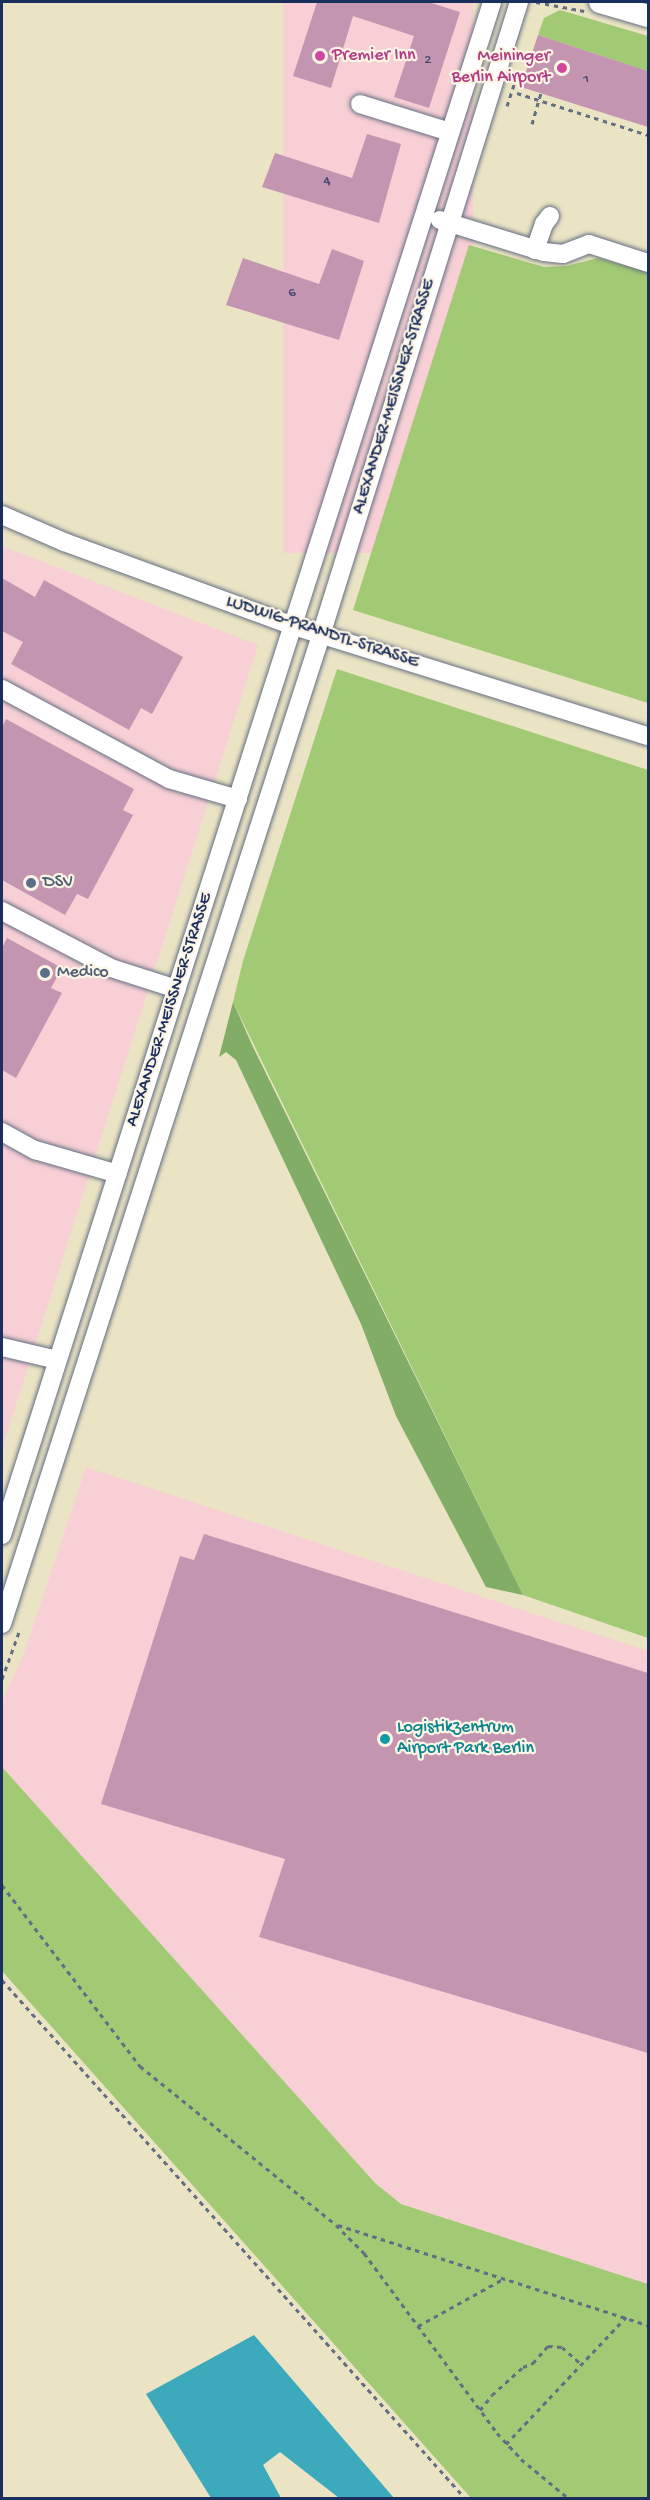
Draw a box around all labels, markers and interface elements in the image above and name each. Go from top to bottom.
place label: Premier Inn [332,45,416,67]
place label: Meininger Berlin Airport [452,47,550,90]
marker: Premier Inn [313,49,327,63]
house number: 2 [424,52,432,70]
marker: Meininger Berlin Airport [555,61,569,75]
house number: 1 [583,71,589,89]
house number: 4 [323,173,331,191]
street label: ALEXANDER-MEISSNER-STRASSE [349,277,441,517]
house number: 6 [288,285,296,303]
street label: LUDWIG-PRANDTL-STRASSE [223,592,421,674]
place label: DSV [43,872,73,894]
marker: DSV [24,876,38,890]
street label: ALEXANDER-MEISSNER-STRASSE [122,890,218,1130]
place label: Medico [57,962,109,984]
marker: Medico [38,966,52,980]
place label: Logistikzentrum Airport Park Berlin [397,1718,534,1760]
marker: Logistikzentrum Airport Park Berlin [378,1732,392,1746]

